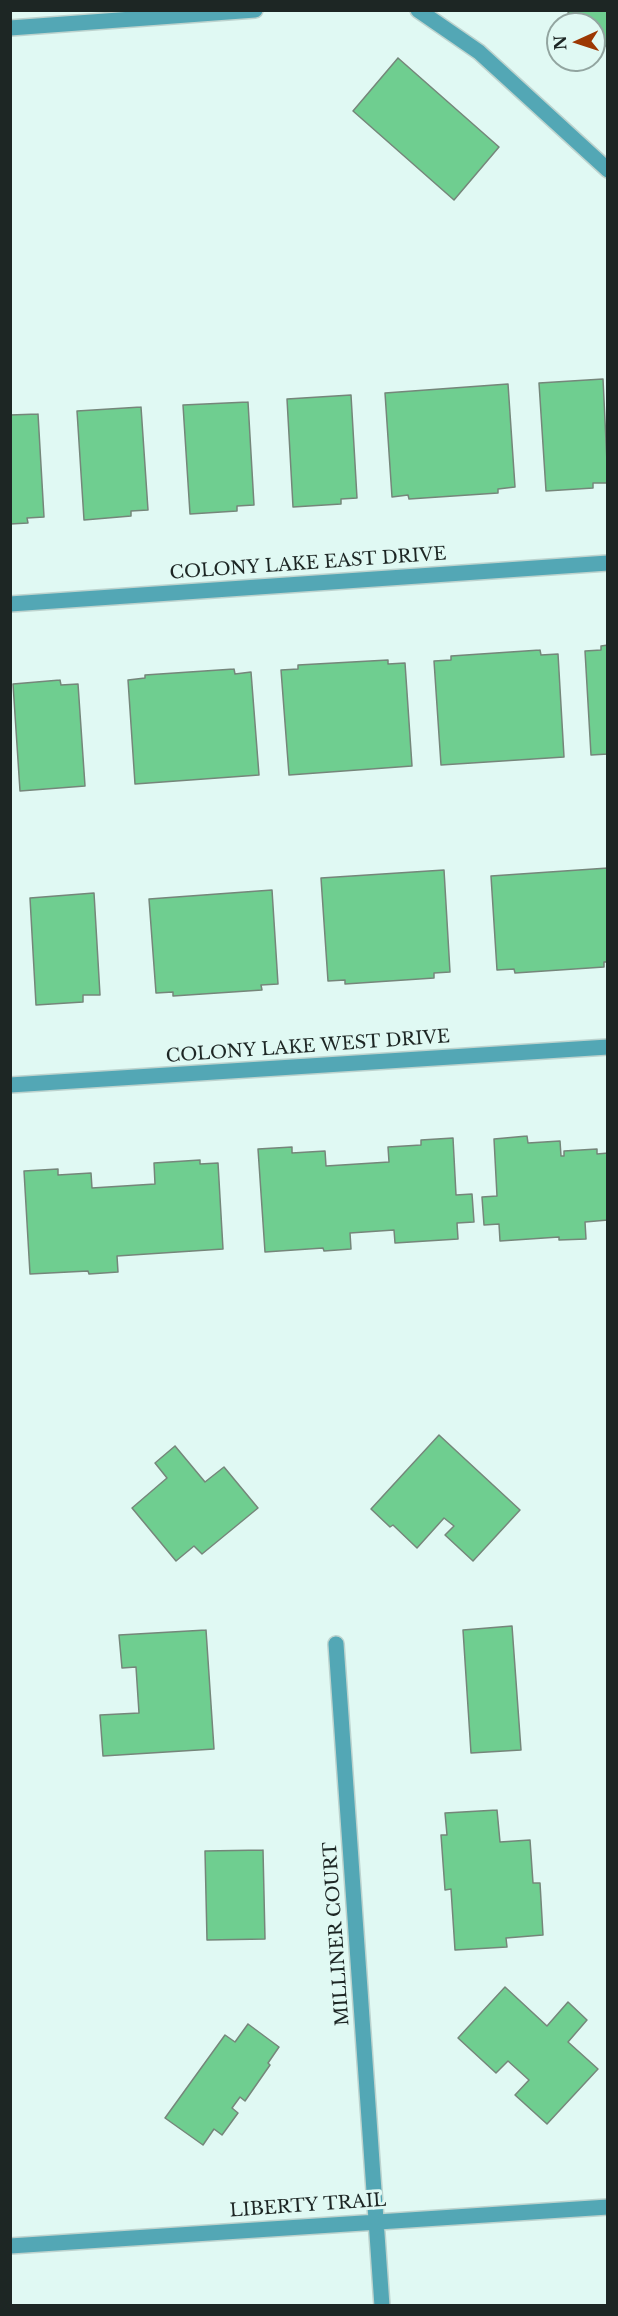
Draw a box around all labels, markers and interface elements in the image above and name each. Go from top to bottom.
north arrow [546,12,606,72]
text: N [550,35,570,51]
street label: COLONY LAKE EAST DRIVE [169,544,447,584]
street label: COLONY LAKE WEST DRIVE [165,1026,451,1068]
street label: MILLINER COURT [320,1841,354,2027]
street label: LIBERTY TRAIL [229,2190,387,2222]

